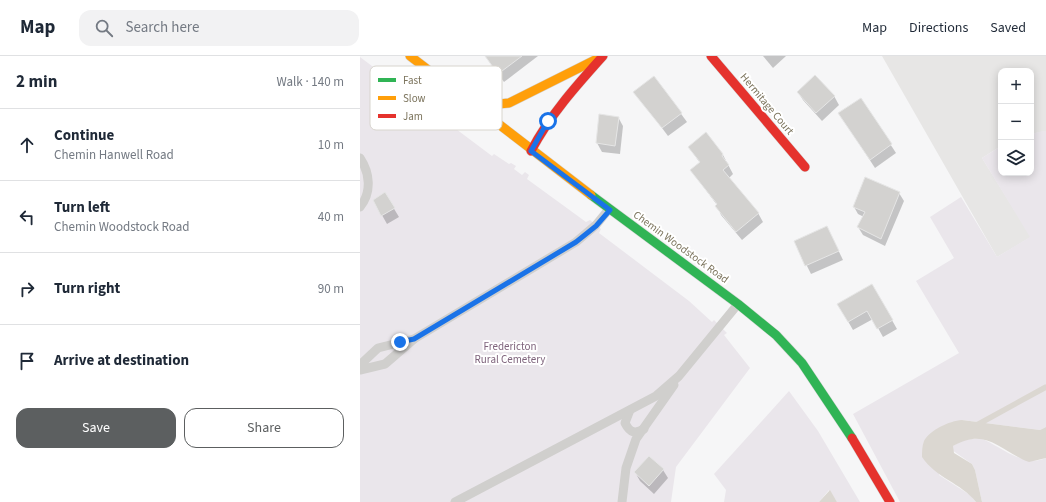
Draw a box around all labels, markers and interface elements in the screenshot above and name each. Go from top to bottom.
search box [79,10,359,46]
text: Map [20,14,55,41]
icon: search [93,17,115,39]
text: Search here [125,17,199,38]
text: Map [862,18,887,38]
text: Directions [909,18,968,38]
text: Saved [990,18,1026,38]
legend [370,66,502,130]
map controls [998,68,1034,176]
button: + [998,68,1034,104]
text: 2 min [16,70,57,94]
street label: Hermitage Court [737,70,797,138]
text: Walk · 140 m [276,73,344,91]
text: Fast [403,73,422,88]
text: Slow [403,91,426,106]
button: − [998,104,1034,140]
text: Jam [403,109,423,124]
route start [539,112,557,130]
text: Continue [54,125,114,146]
icon: ahead [16,134,38,156]
text: 10 m [318,136,344,154]
button: layers [998,140,1034,176]
text: Chemin Hanwell Road [54,146,174,164]
text: Turn left [54,197,110,218]
icon: left [16,206,38,228]
street label: Chemin Woodstock Road [630,207,732,287]
text: 40 m [318,208,344,226]
text: Chemin Woodstock Road [54,218,189,236]
icon: right [16,278,38,300]
text: Turn right [54,278,120,299]
text: 90 m [318,280,344,298]
route end [391,333,409,351]
park label: Fredericton Rural Cemetery [475,339,545,367]
icon: arrive [16,350,38,372]
text: Arrive at destination [54,350,189,371]
button: Save [16,408,176,448]
button: Share [184,408,344,448]

